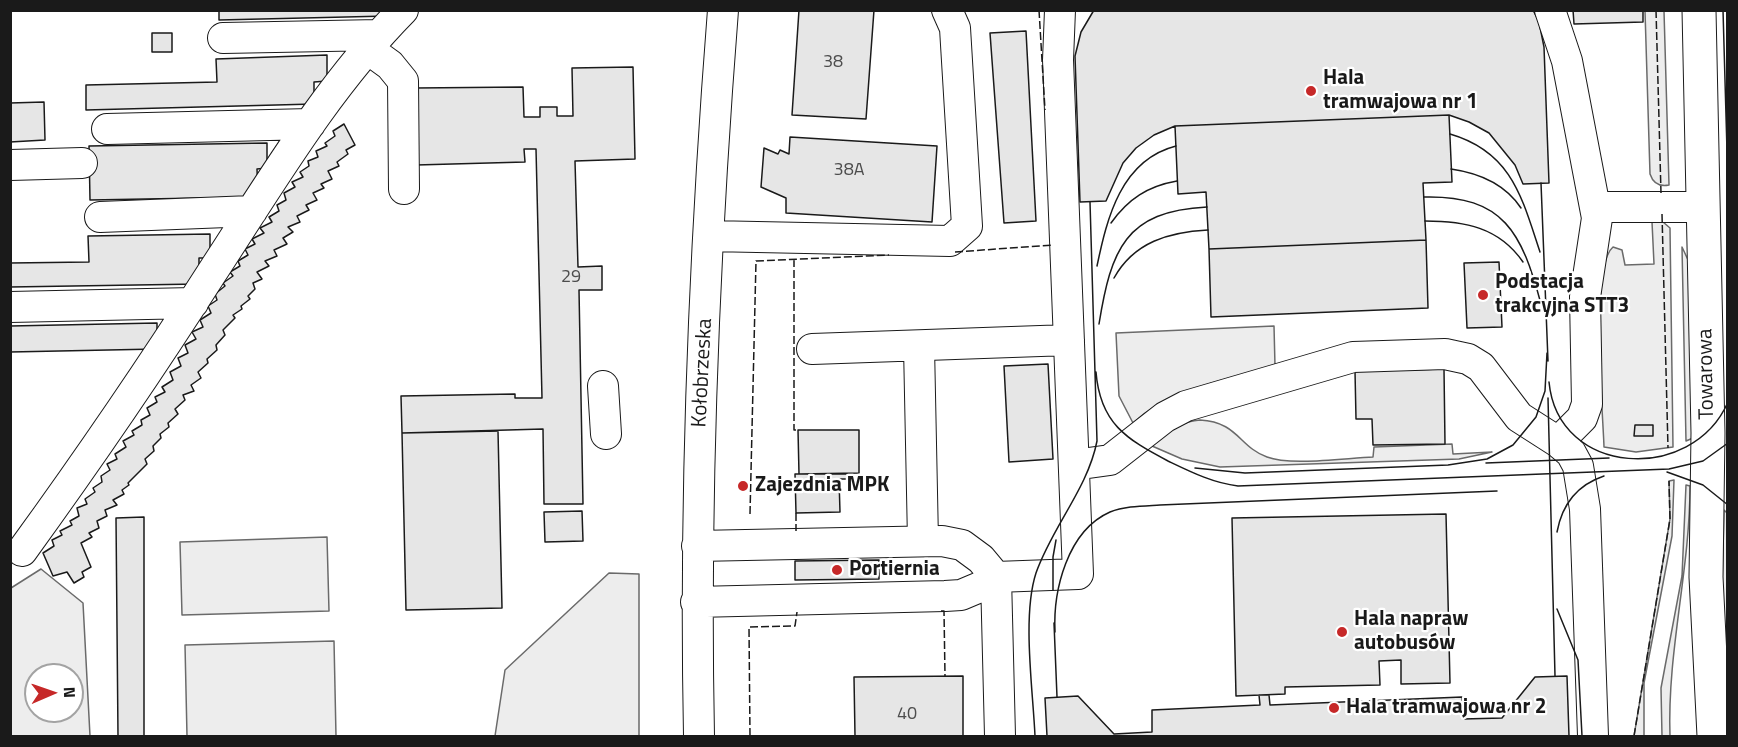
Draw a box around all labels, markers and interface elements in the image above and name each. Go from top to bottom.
house number: 38 [823,52,843,74]
place label: Hala tramwajowa nr 1 [1323,66,1478,116]
marker: Hala tramwajowa nr 1 [1304,84,1318,98]
house number: 38A [834,160,864,182]
house number: 29 [561,267,581,289]
place label: Podstacja trakcyjna STT3 [1495,270,1629,320]
marker: Podstacja trakcyjna STT3 [1476,288,1490,302]
street label: Kołobrzeska [688,318,718,428]
street label: Towarowa [1694,328,1720,420]
place label: Zajezdnia MPK [755,473,889,499]
marker: Zajezdnia MPK [736,479,750,493]
place label: Portiernia [849,557,940,583]
marker: Portiernia [830,563,844,577]
place label: Hala napraw autobusów [1354,607,1468,657]
marker: Hala napraw autobusów [1335,625,1349,639]
north arrow [24,663,84,723]
text: N [58,686,82,698]
place label: Hala tramwajowa nr 2 [1346,695,1547,721]
marker: Hala tramwajowa nr 2 [1327,701,1341,715]
house number: 40 [897,704,917,726]

